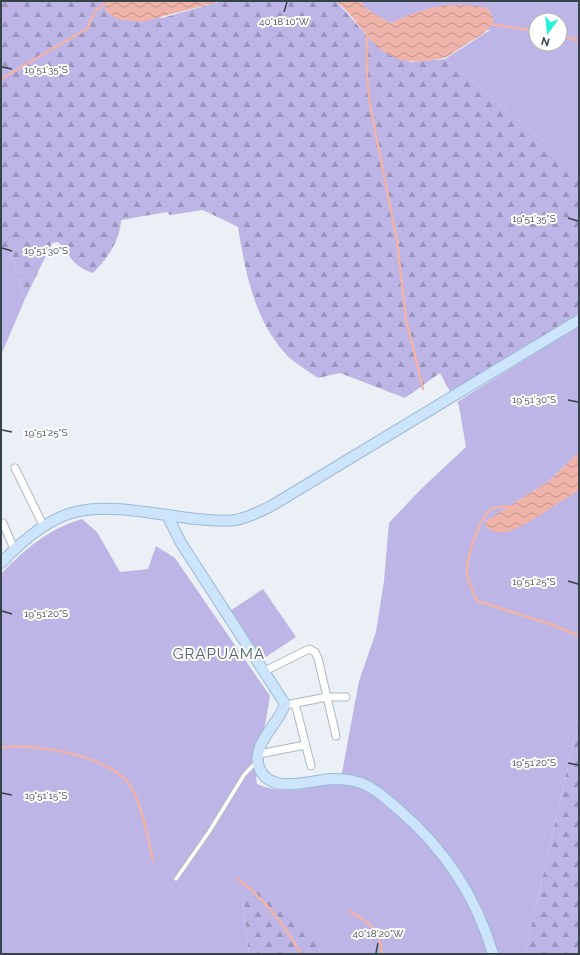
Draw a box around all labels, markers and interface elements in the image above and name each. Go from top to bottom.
north arrow [528,12,568,52]
text: 40°18'10"W [259,16,309,27]
text: N [540,34,551,49]
text: 19°51'35"S [24,64,68,75]
text: 19°51'35"S [512,213,556,224]
text: 19°51'30"S [24,245,68,256]
text: 19°51'30"S [512,394,556,405]
text: 19°51'25"S [24,427,68,438]
text: 19°51'25"S [512,576,556,587]
text: 19°51'20"S [24,608,68,619]
district label: GRAPUAMA [173,645,265,663]
text: 19°51'20"S [512,757,556,768]
text: 19°51'15"S [25,790,67,801]
text: 40°18'20"W [353,928,404,939]

